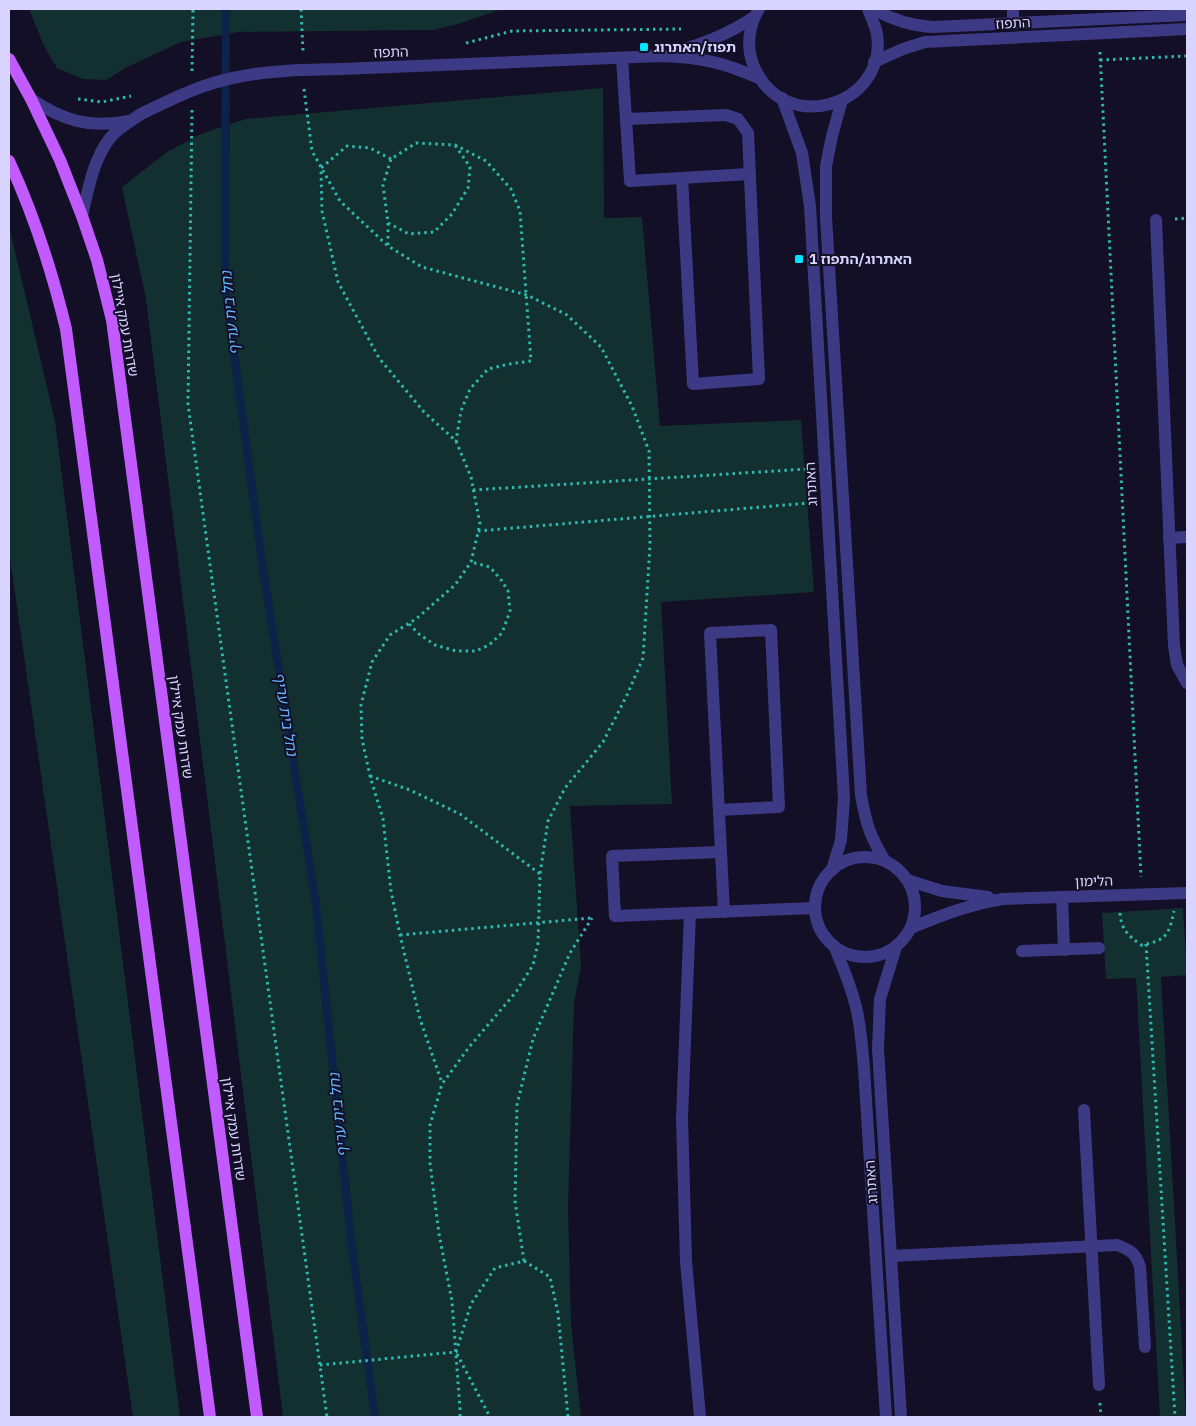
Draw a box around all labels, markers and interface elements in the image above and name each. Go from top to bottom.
street label: התפוז [995,13,1031,33]
place label: תפוז/האתרוג [654,38,736,56]
marker: תפוז/האתרוג [638,41,650,53]
street label: התפוז [373,42,409,62]
place label: האתרוג/התפוז 1 [809,250,912,268]
marker: האתרוג/התפוז 1 [793,253,805,265]
water label: נחל בית עריף [216,269,244,356]
street label: שדרות עמק איילון [107,272,143,378]
street label: האתרוג [801,462,821,506]
water label: נחל בית עריף [270,671,302,758]
street label: שדרות עמק איילון [165,674,197,780]
street label: הלימון [1075,871,1113,891]
water label: נחל בית עריף [324,1071,352,1158]
street label: שדרות עמק איילון [218,1076,250,1182]
street label: האתרוג [860,1159,882,1205]

